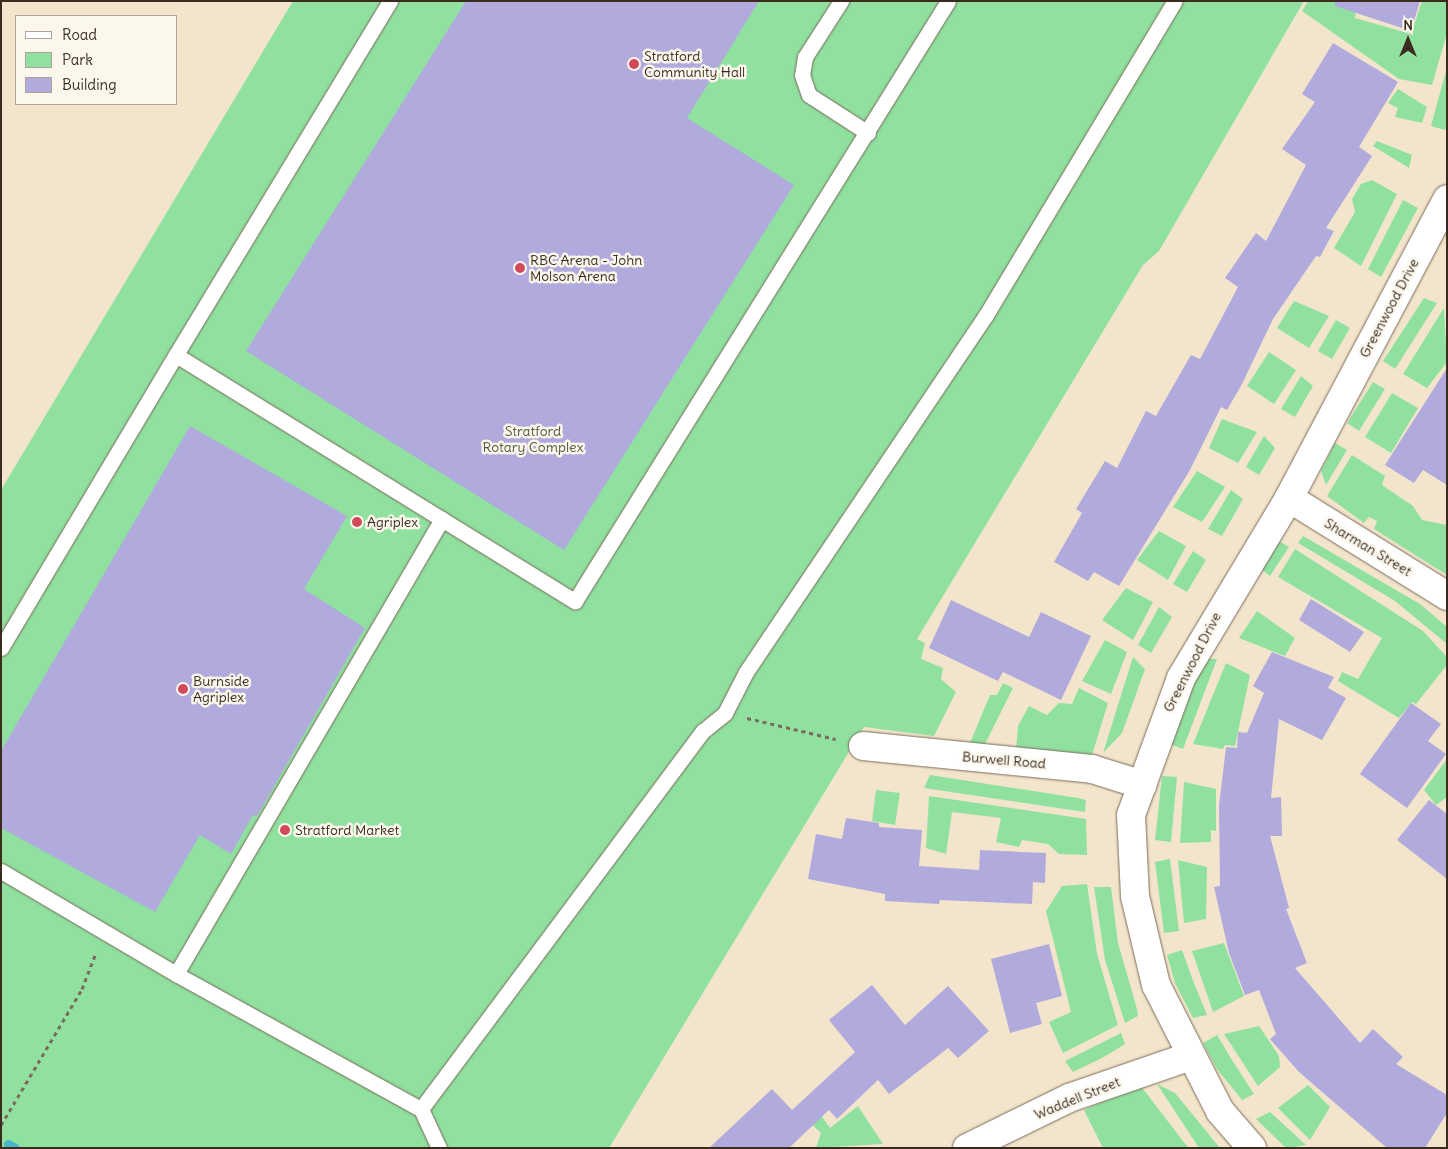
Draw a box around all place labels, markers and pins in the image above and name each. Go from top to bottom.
place label: Stratford Community Hall [644,48,745,80]
marker: Stratford Community Hall [628,58,640,70]
place label: RBC Arena - John Molson Arena [530,252,642,284]
marker: RBC Arena - John Molson Arena [514,262,526,274]
place label: Agriplex [367,514,418,530]
marker: Agriplex [351,516,363,528]
place label: Burnside Agriplex [193,673,249,706]
marker: Burnside Agriplex [177,683,189,695]
place label: Stratford Market [295,822,399,838]
marker: Stratford Market [279,824,291,836]

